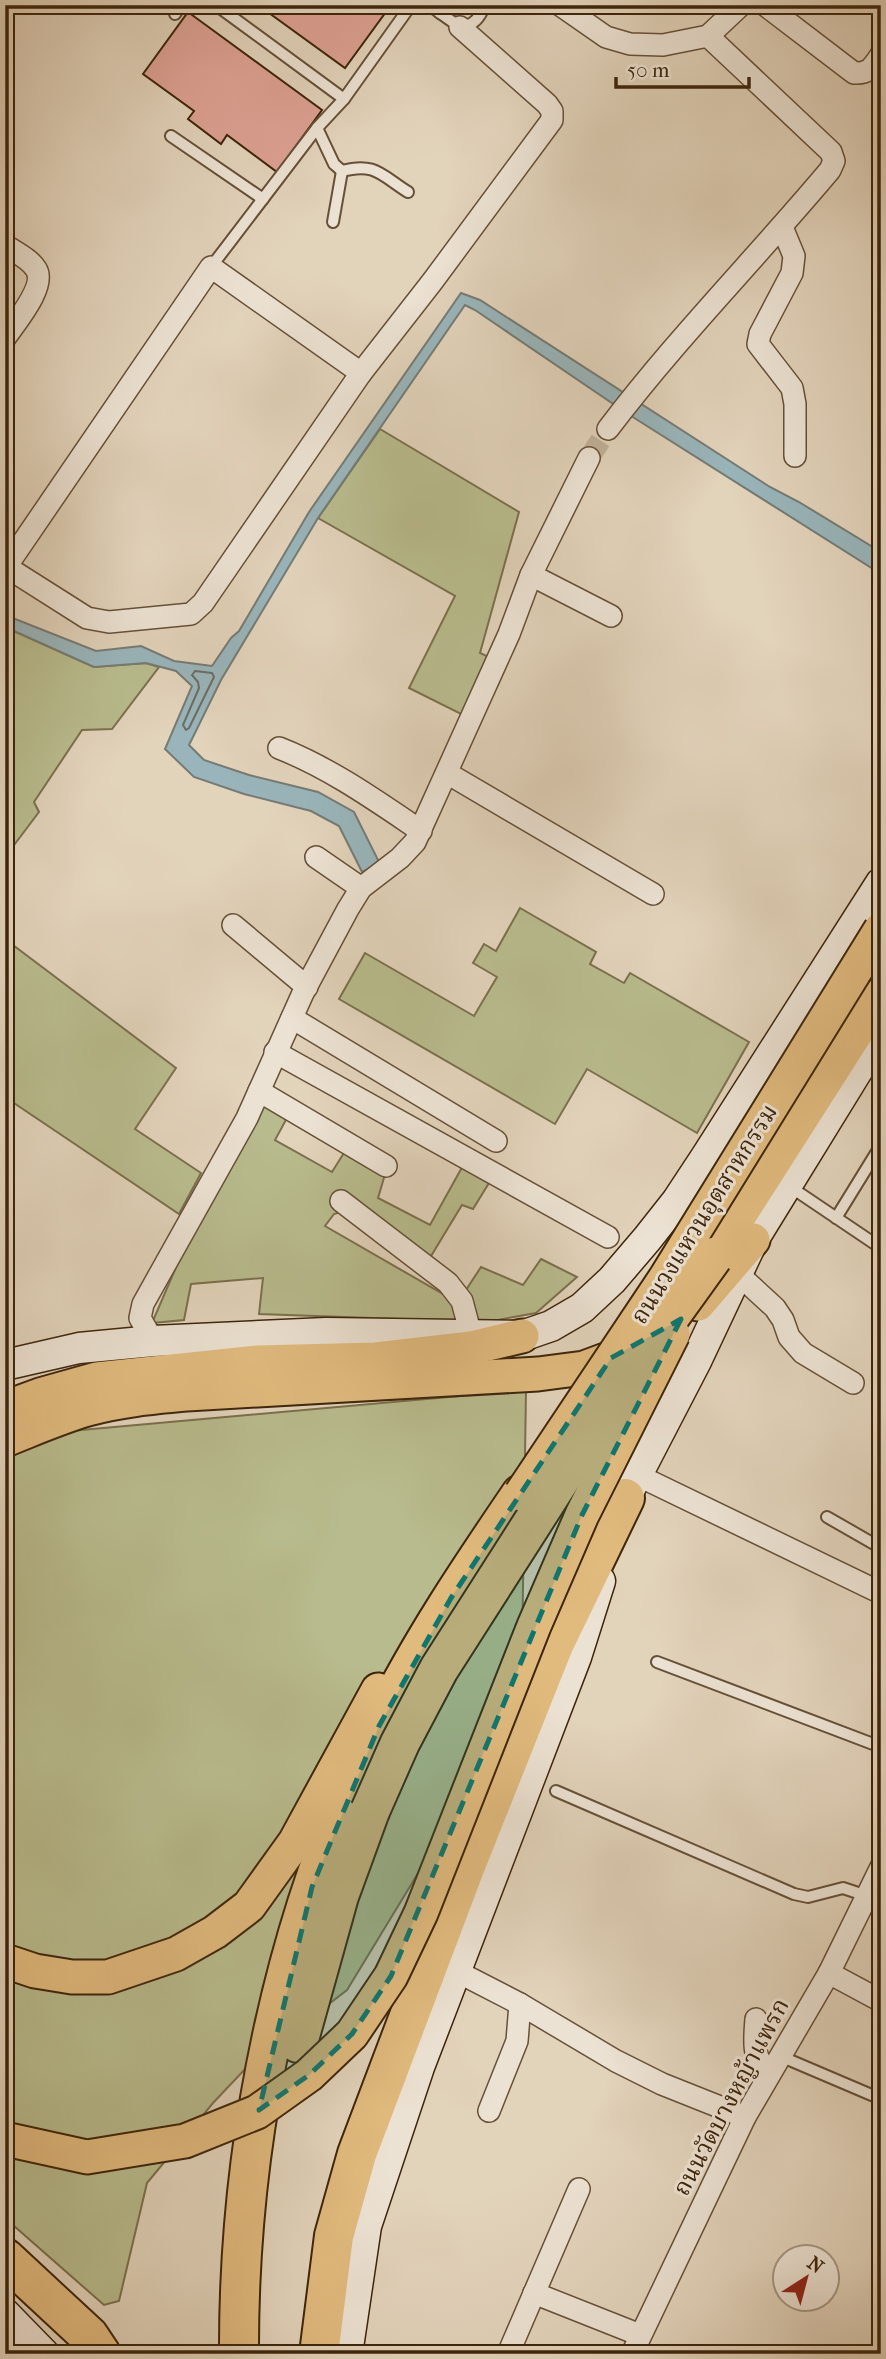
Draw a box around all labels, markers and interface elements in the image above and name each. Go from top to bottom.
scale bar [616,46,750,90]
text: 50 m [627,58,670,82]
street label: ถนนวงแหวนอุตสาหกรรม [625,1099,784,1330]
street label: ถนนวัดบางหญ้าแพรก [667,1994,795,2200]
north arrow [770,2244,840,2314]
text: N [803,2252,828,2279]

